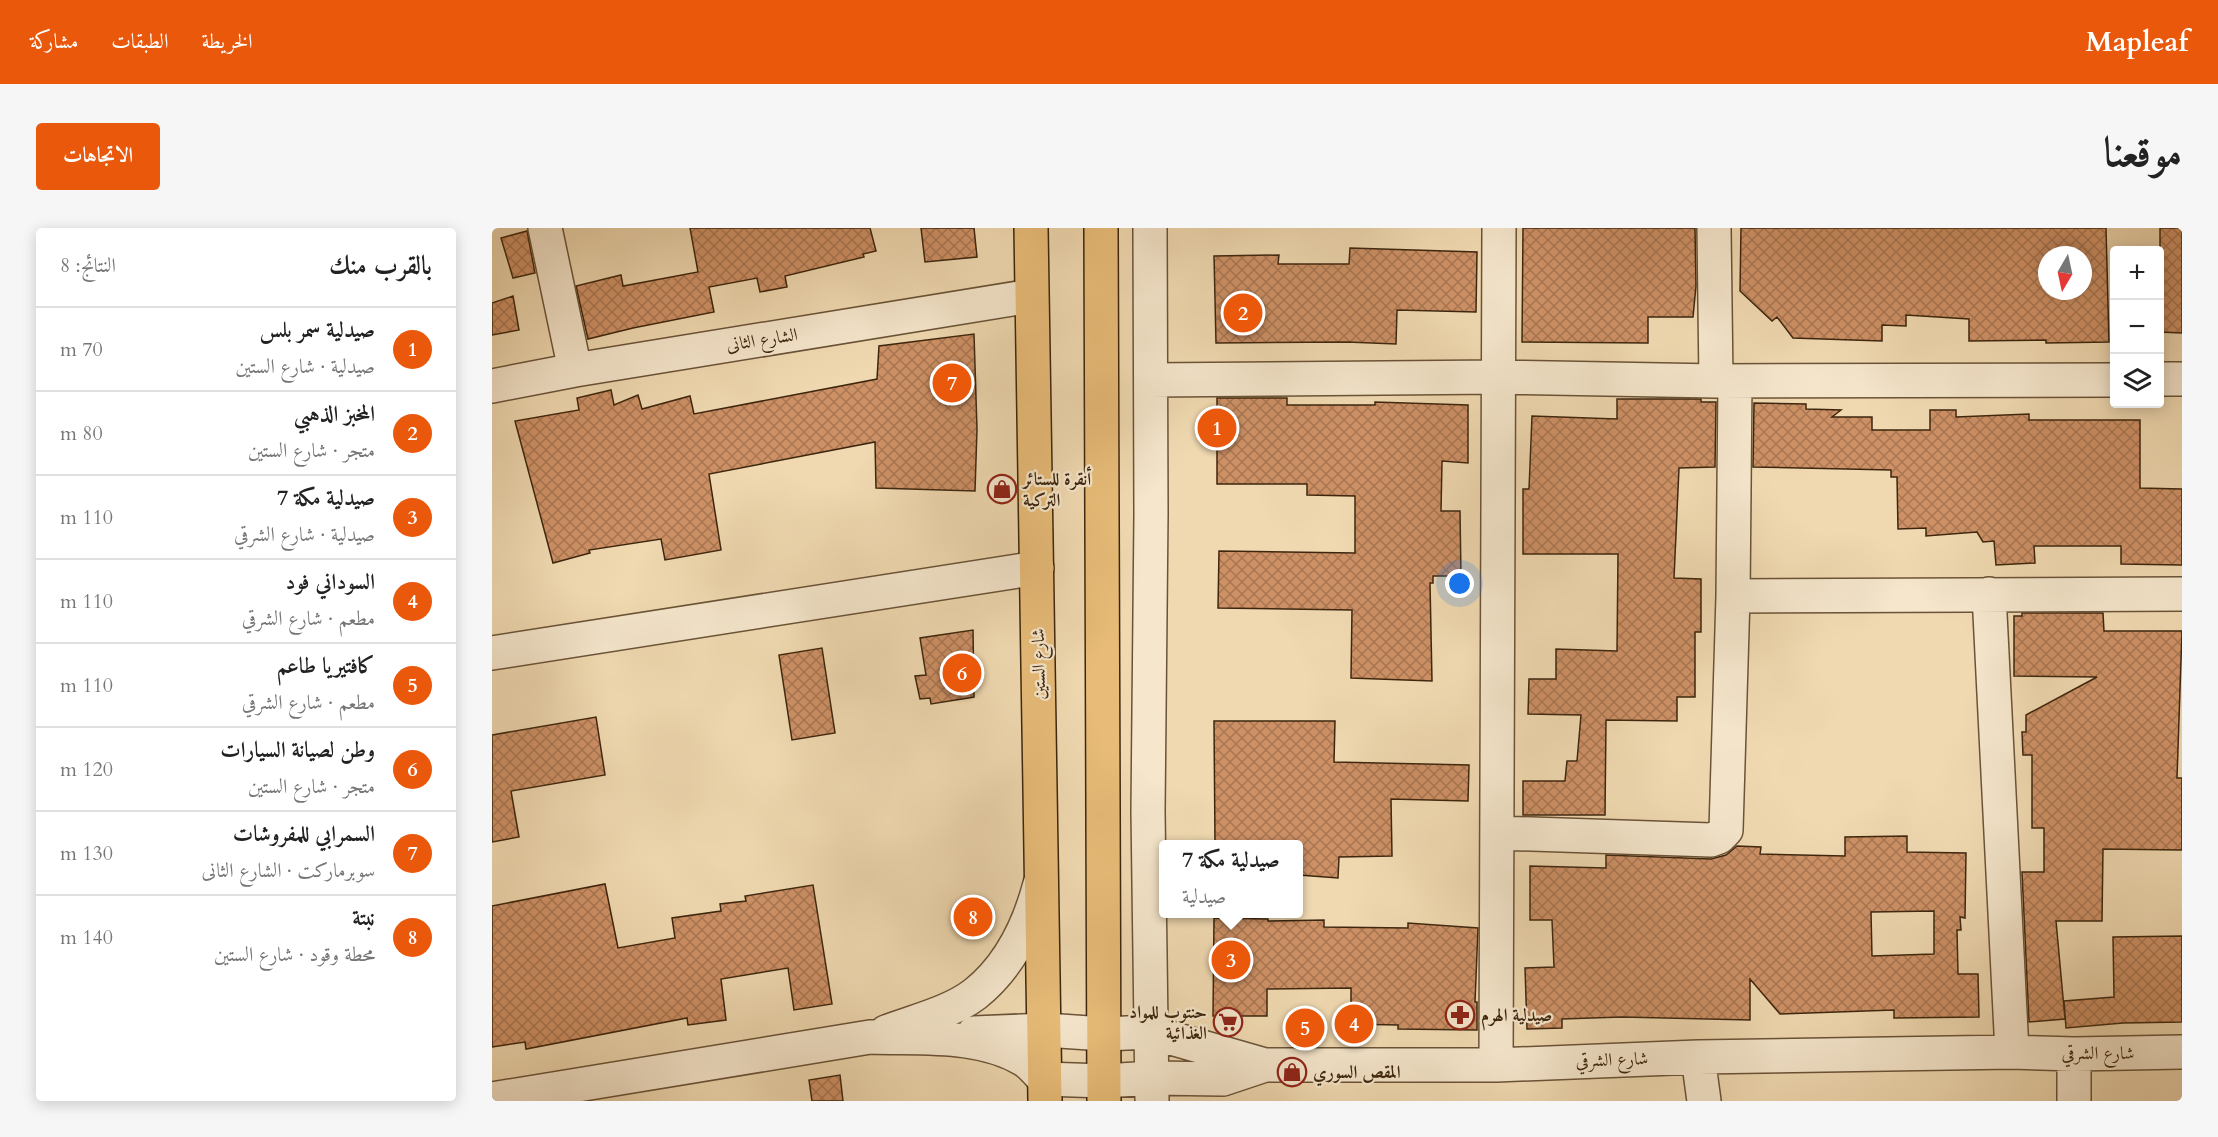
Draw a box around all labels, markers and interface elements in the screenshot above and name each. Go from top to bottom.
text: Mapleaf [2085,23,2188,61]
text: مشاركة [30,27,78,56]
text: الطبقات [111,27,168,56]
text: الخريطة [201,27,253,56]
button: الاتجاهات [36,123,160,190]
text: موقعنا [2104,124,2182,181]
north arrow [2038,246,2092,300]
map controls [2110,246,2164,408]
button: + [2110,246,2164,300]
text: بالقرب منك [329,248,432,283]
text: النتائج: 8 [60,252,116,279]
pin: 2 [1224,290,1263,335]
button: − [2110,300,2164,354]
text: صيدلية سمر بلس [259,315,375,345]
street label: الشارع الثانى [725,322,800,360]
text: 70 m [60,336,103,363]
text: 1 [407,336,418,363]
text: صيدلية · شارع الستين [236,353,375,380]
button: layers [2110,354,2164,408]
pin: 7 [932,360,972,406]
text: المخبز الذهبي [294,399,375,429]
pin: 1 [1198,406,1236,450]
text: 80 m [60,420,103,447]
text: 2 [407,420,418,447]
text: متجر · شارع الستين [248,437,375,464]
place label: أنقرة للستائر التركية [1021,466,1092,513]
shop icon: أنقرة للستائر التركية [986,473,1018,505]
text: صيدلية مكة 7 [277,483,375,513]
text: 110 m [60,504,113,531]
text: 3 [407,504,418,531]
text: صيدلية · شارع الشرقي [234,521,375,548]
text: السوداني فود [286,567,375,597]
your location [1445,569,1474,598]
text: 110 m [60,588,113,615]
text: 4 [407,588,418,615]
text: مطعم · شارع الشرقي [242,605,375,632]
street label: شارع الستين [1026,628,1054,700]
pin: 6 [942,650,982,696]
text: كافتيريا طاعم [277,651,375,681]
text: 110 m [60,672,113,699]
text: 5 [407,672,418,699]
text: مطعم · شارع الشرقي [242,689,375,716]
text: وطن لصيانة السيارات [220,735,375,765]
text: 120 m [60,756,113,783]
text: 6 [407,756,418,783]
text: متجر · شارع الستين [248,773,375,800]
text: السمرابي للمفروشات [233,819,375,849]
text: 130 m [60,840,113,867]
text: 7 [407,840,418,867]
popup [1159,840,1303,918]
text: صيدلية مكة 7 [1182,845,1280,875]
text: سوبرماركت · الشارع الثانى [202,857,375,884]
text: صيدلية [1182,883,1226,910]
pin: 8 [954,894,992,940]
text: نبتة [352,903,375,933]
text: 140 m [60,924,113,951]
text: 8 [407,924,418,951]
pin: 3 [1212,938,1250,982]
text: محطة وقود · شارع الستين [214,941,375,968]
pharmacy icon: صيدلية الهرم [1444,999,1476,1031]
place label: حنتوب للمواد الغذائية [1129,1000,1207,1046]
pin: 4 [1334,1002,1374,1046]
place label: صيدلية الهرم [1481,1003,1552,1031]
supermarket icon: حنتوب للمواد الغذائية [1212,1006,1244,1038]
pin: 5 [1286,1006,1324,1050]
street label: شارع الشرقي [2062,1041,2134,1068]
street label: شارع الشرقي [1575,1046,1649,1076]
shop icon: المقص السوري [1276,1056,1308,1088]
place label: المقص السوري [1313,1060,1401,1087]

